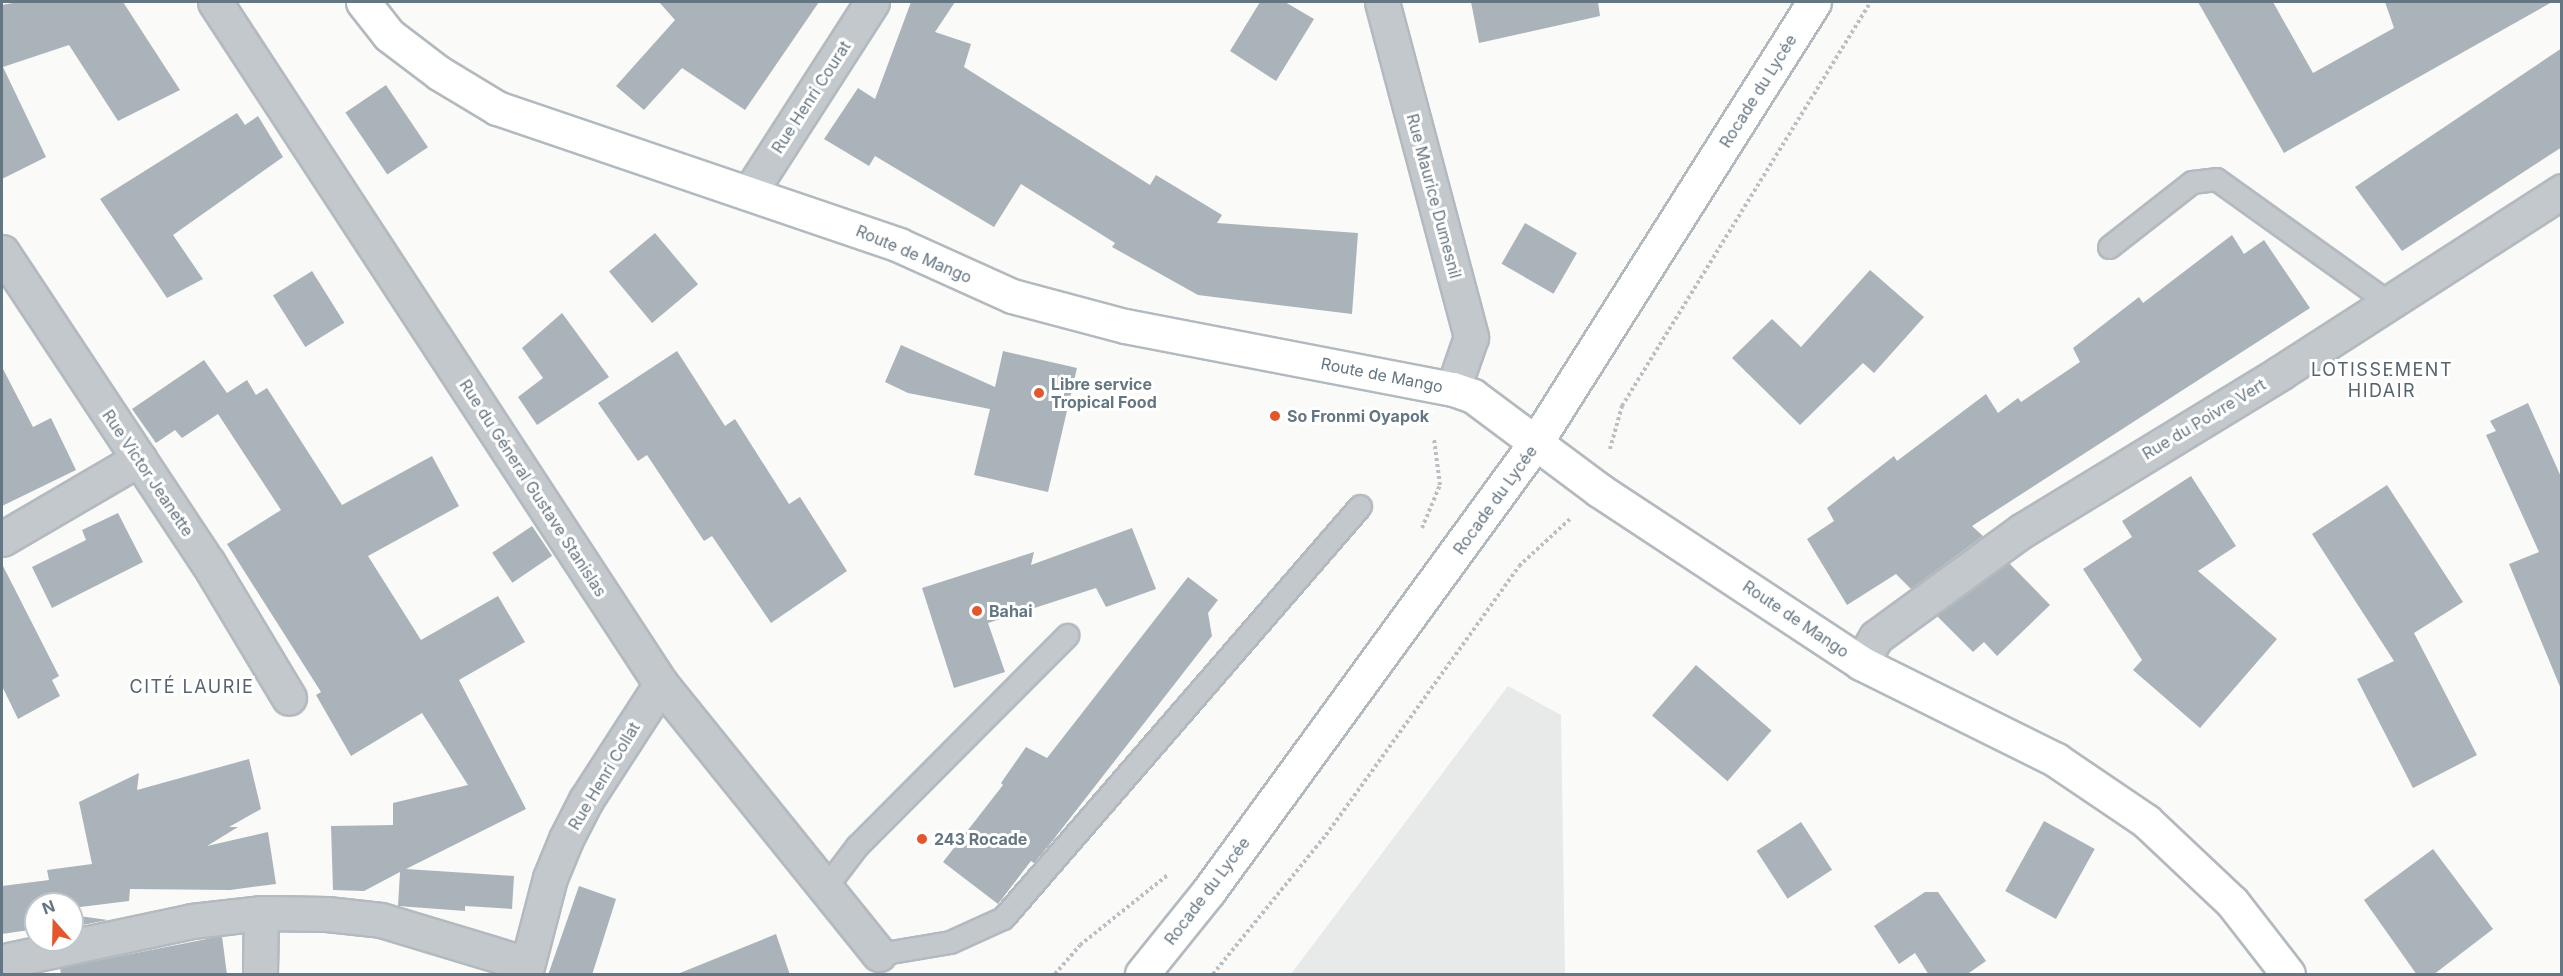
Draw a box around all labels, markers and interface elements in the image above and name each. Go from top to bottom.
street label: Rocade du Lycée [1715,31,1801,151]
street label: Rue Henri Courat [768,37,854,157]
street label: Rue Maurice Dumesnil [1403,112,1465,280]
street label: Route de Mango [853,221,975,287]
street label: Route de Mango [1319,354,1445,396]
district label: LOTISSEMENT HIDAIR [2311,360,2453,403]
place label: Libre service Tropical Food [1051,374,1157,412]
street label: Rue du Poivre Vert [2139,375,2269,463]
street label: Rue du Géneral Gustave Stanislas [456,376,610,600]
marker: Libre service Tropical Food [1032,386,1046,400]
street label: Rue Victor Jeanette [99,406,197,540]
place label: So Fronmi Oyapok [1287,406,1429,426]
marker: So Fronmi Oyapok [1268,409,1282,423]
street label: Rocade du Lycée [1449,442,1541,558]
street label: Route de Mango [1739,576,1853,662]
place label: Bahai [989,601,1032,621]
marker: Bahai [970,604,984,618]
district label: CITÉ LAURIE [130,676,254,698]
street label: Rue Henri Collat [564,719,644,833]
place label: 243 Rocade [934,829,1027,849]
marker: 243 Rocade [915,832,929,846]
street label: Rocade du Lycée [1160,833,1254,949]
north arrow [24,892,84,952]
text: N [39,895,58,918]

